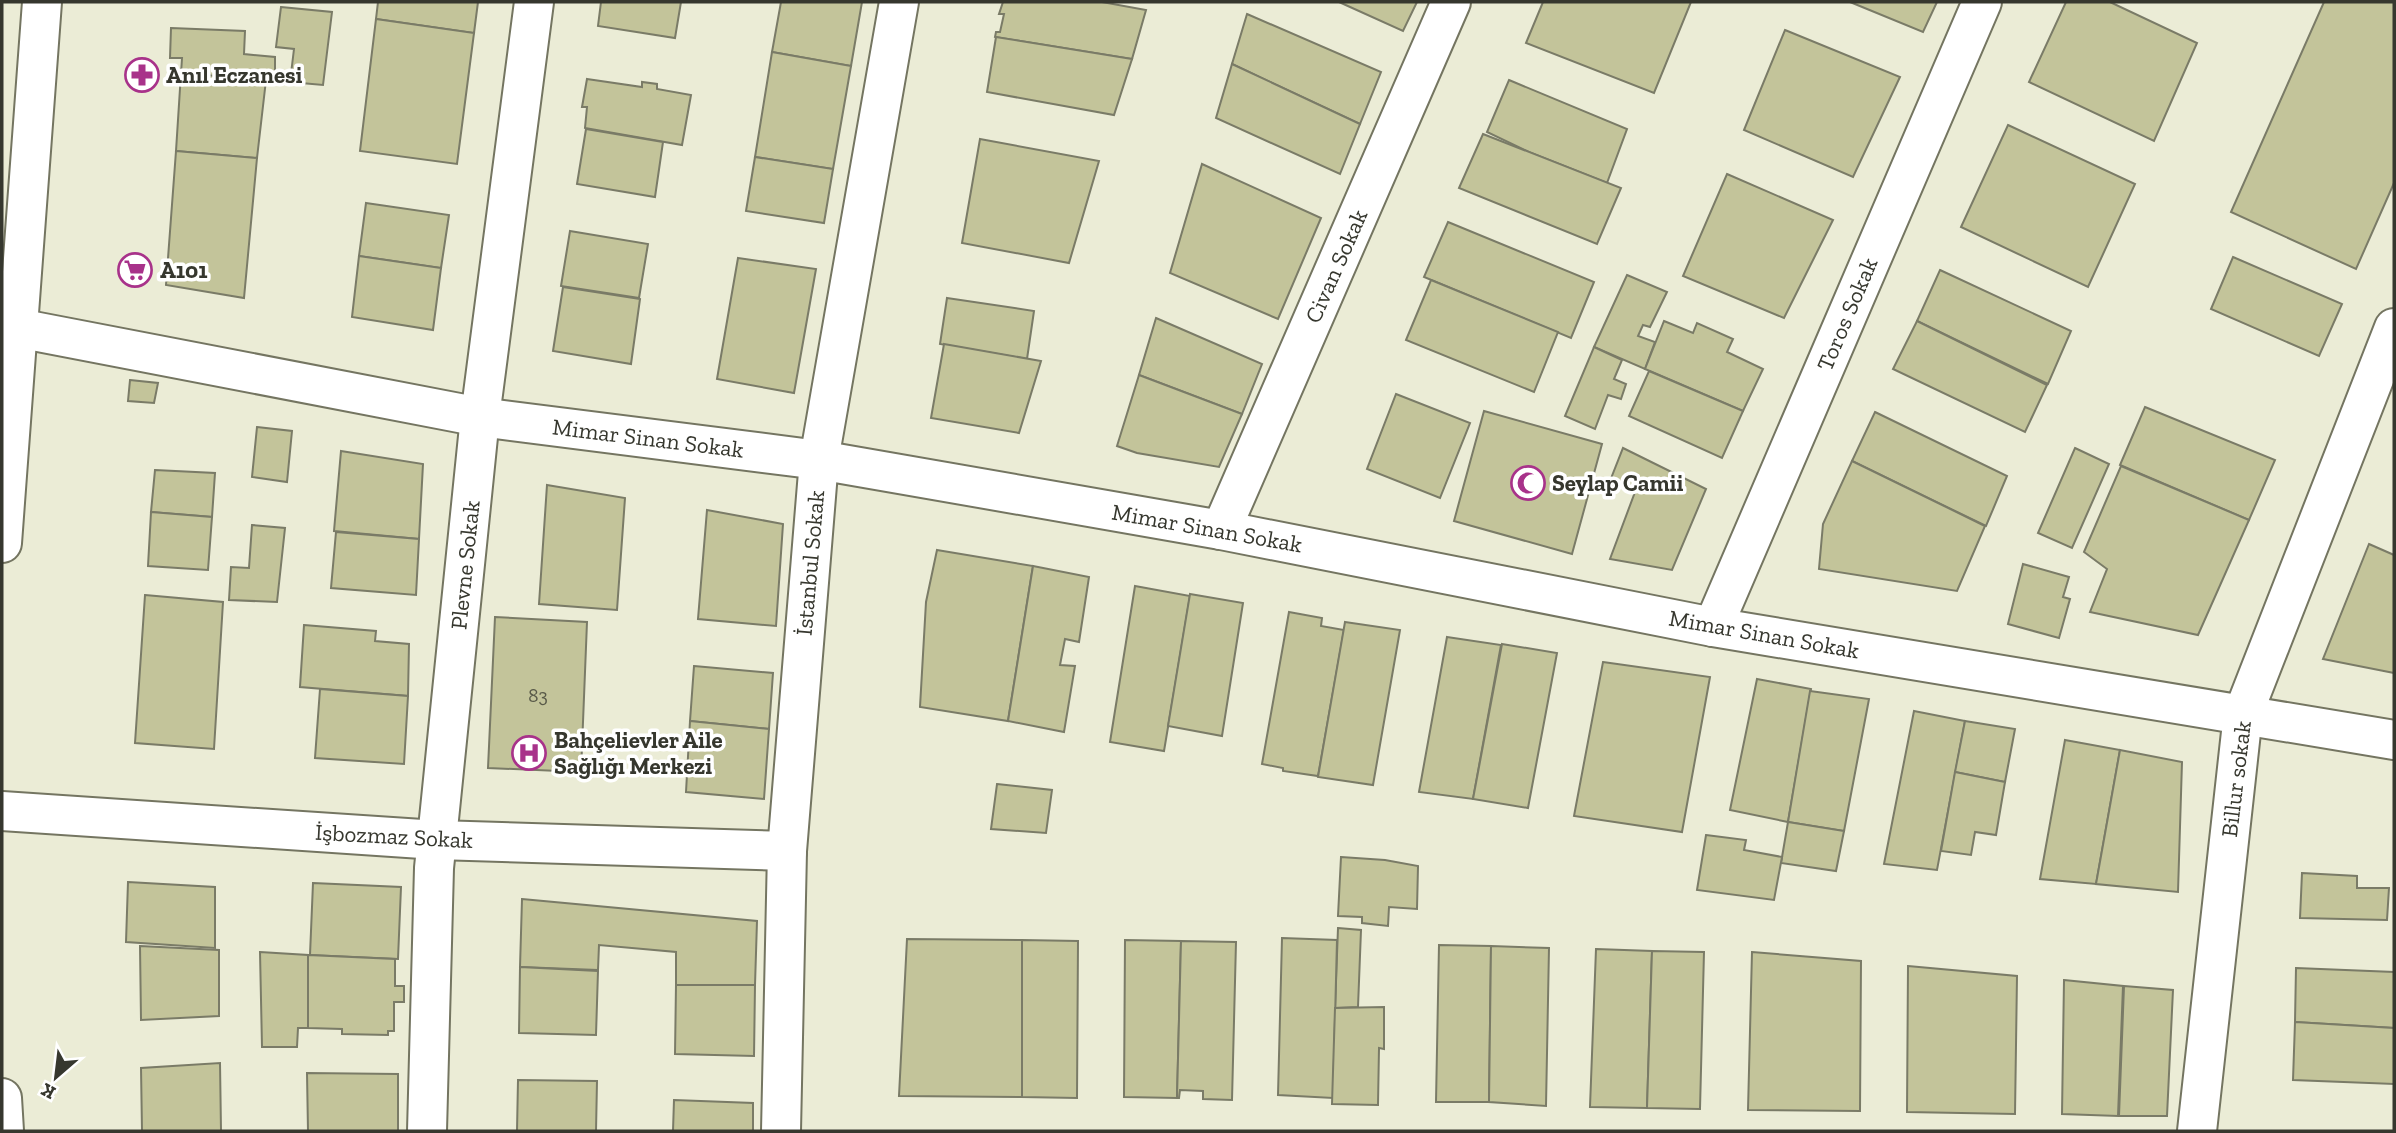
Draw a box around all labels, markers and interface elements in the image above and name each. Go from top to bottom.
pharmacy icon: Anıl Eczanesi [123,56,161,94]
place label: Anıl Eczanesi [166,61,303,89]
street label: Civan Sokak [1299,205,1373,327]
supermarket icon: A101 [116,251,154,289]
street label: Toros Sokak [1811,253,1883,375]
place label: A101 [160,256,208,284]
street label: Mimar Sinan Sokak [551,412,745,464]
mosque icon: Seylap Camii [1509,464,1547,502]
place label: Seylap Camii [1552,469,1683,497]
street label: İstanbul Sokak [790,489,830,637]
street label: Mimar Sinan Sokak [1110,497,1304,559]
street label: Plevne Sokak [444,499,486,631]
street label: Mimar Sinan Sokak [1667,603,1861,665]
house number: 83 [528,684,548,707]
street label: Billur sokak [2215,719,2257,839]
place label: Bahçelievler Aile Sağlığı Merkezi [554,726,723,780]
hospital icon: Bahçelievler Aile Sağlığı Merkezi [510,734,548,772]
street label: İşbozmaz Sokak [314,818,474,854]
north arrow [21,1042,91,1112]
text: K [37,1078,59,1105]

